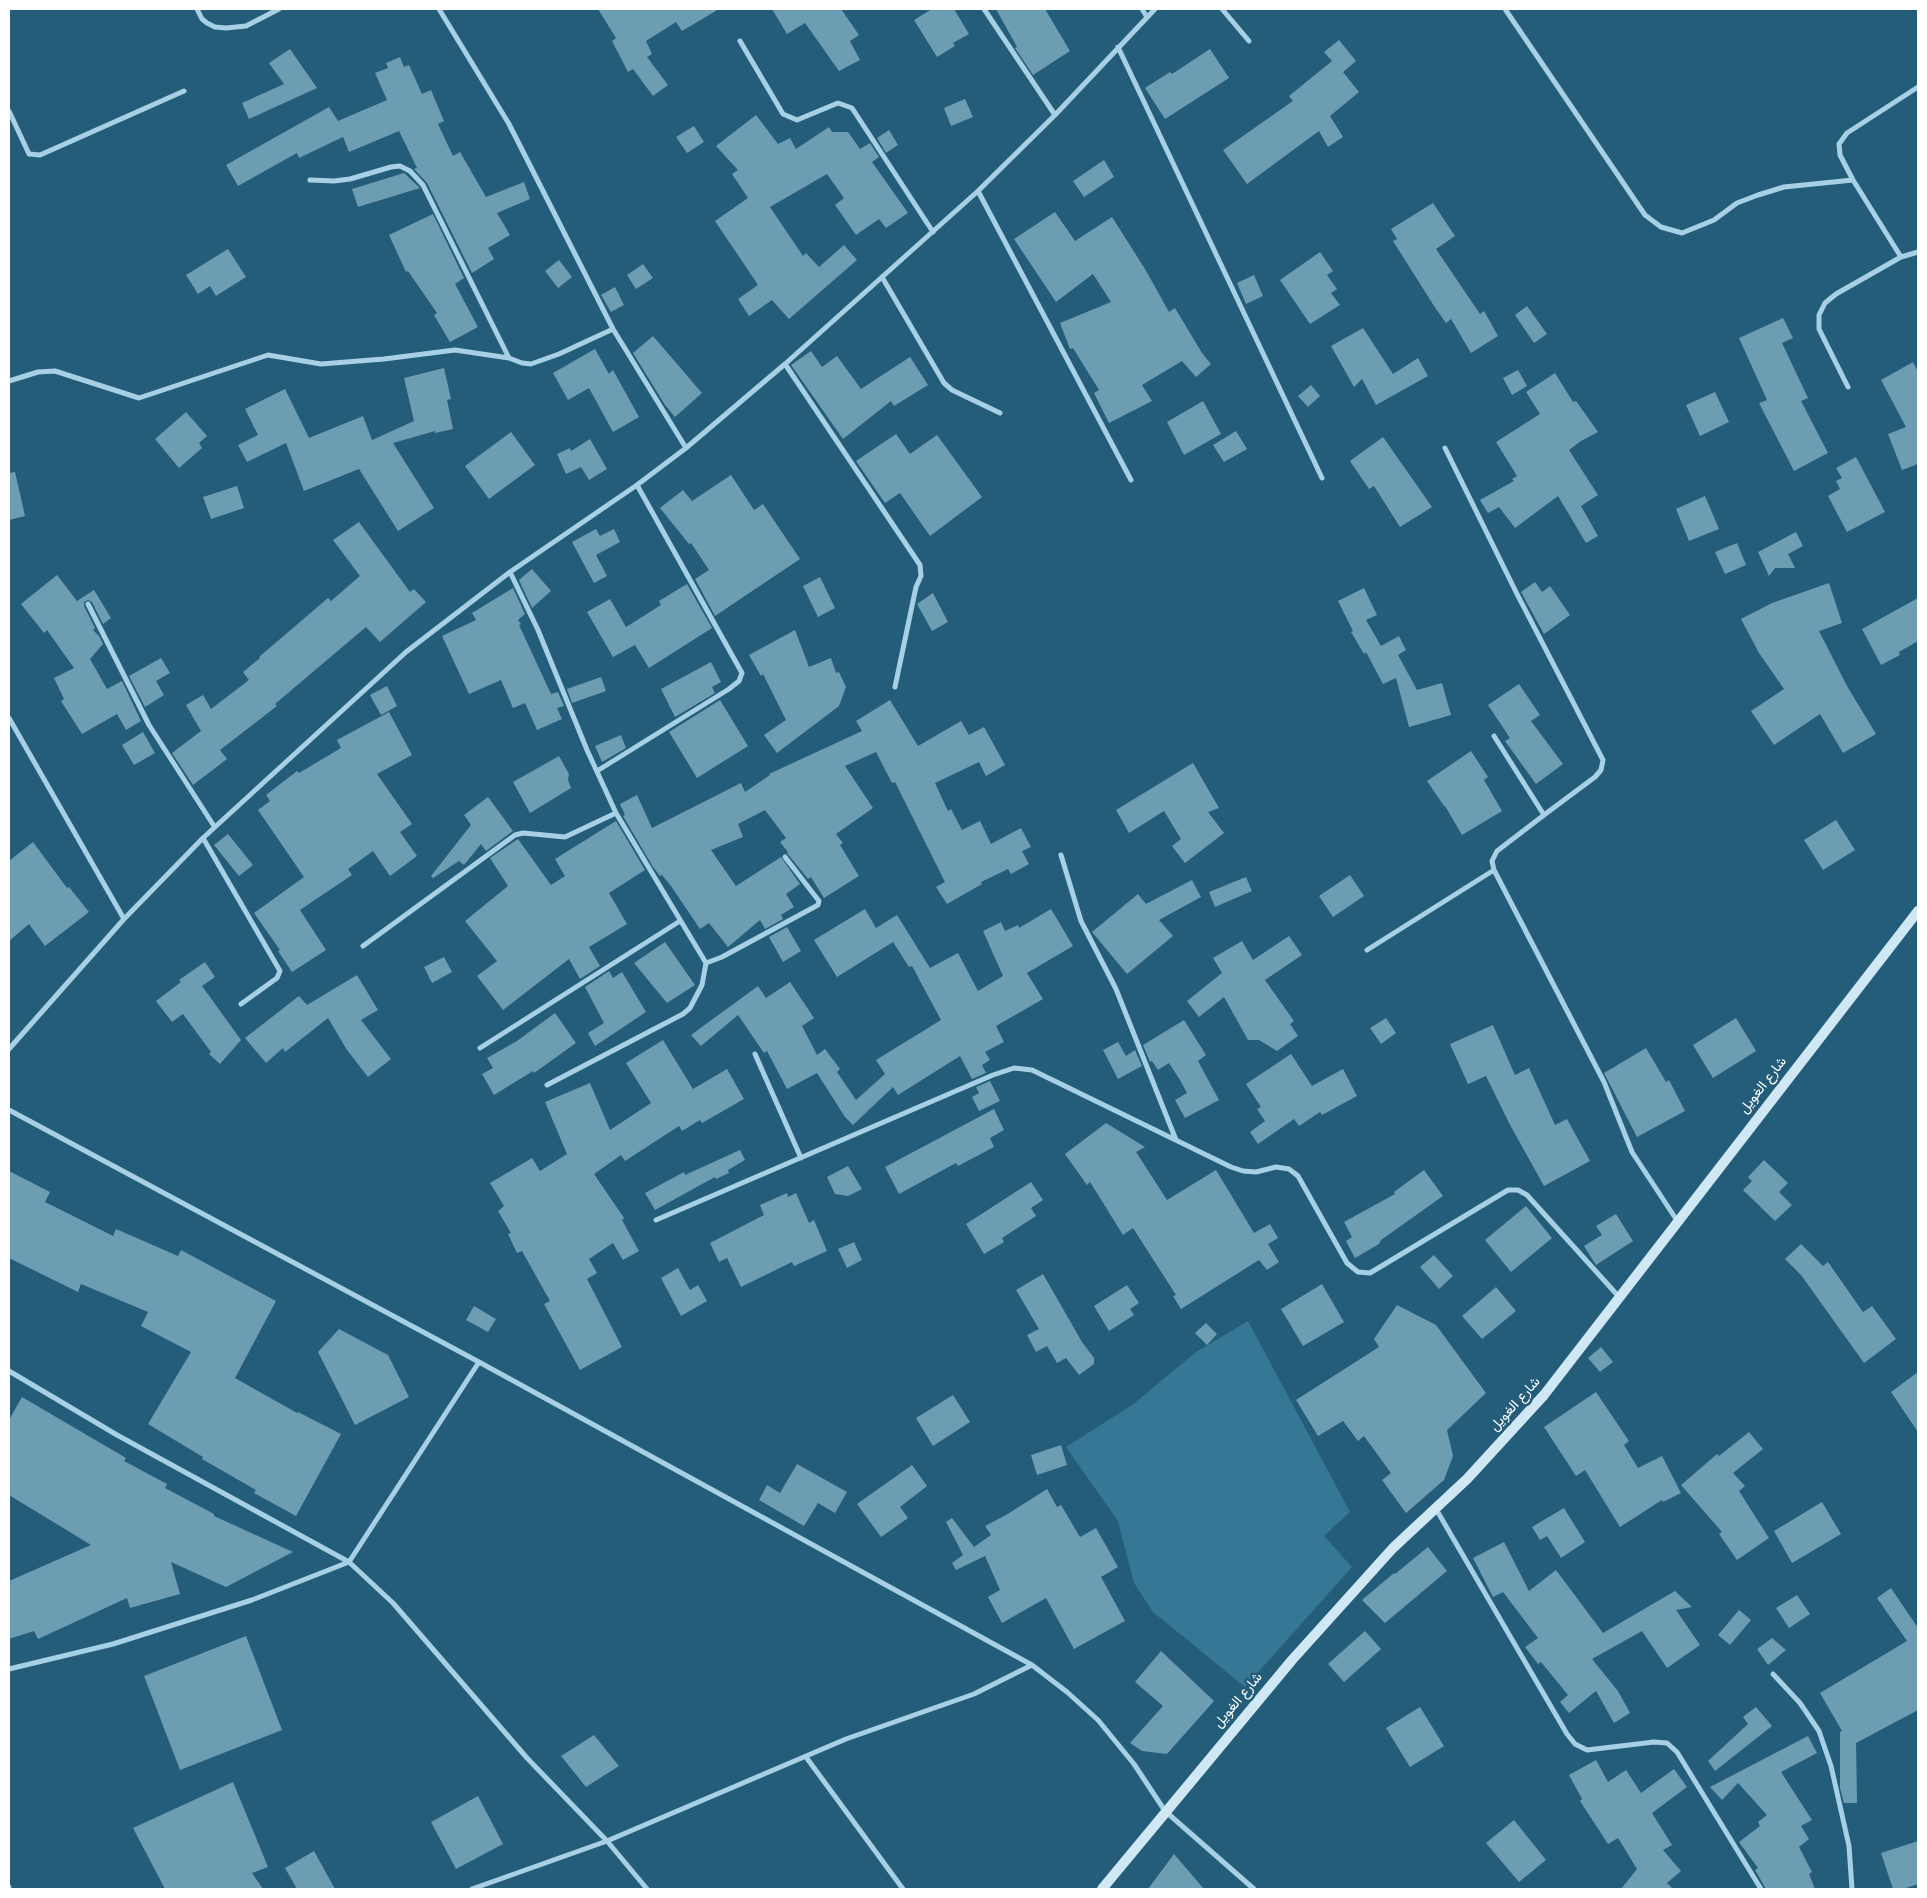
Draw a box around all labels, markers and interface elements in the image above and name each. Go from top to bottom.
street label: شارع الغويل [1737,1054,1791,1118]
street label: شارع الغويل [1487,1374,1545,1436]
street label: شارع الغويل [1211,1670,1267,1732]

